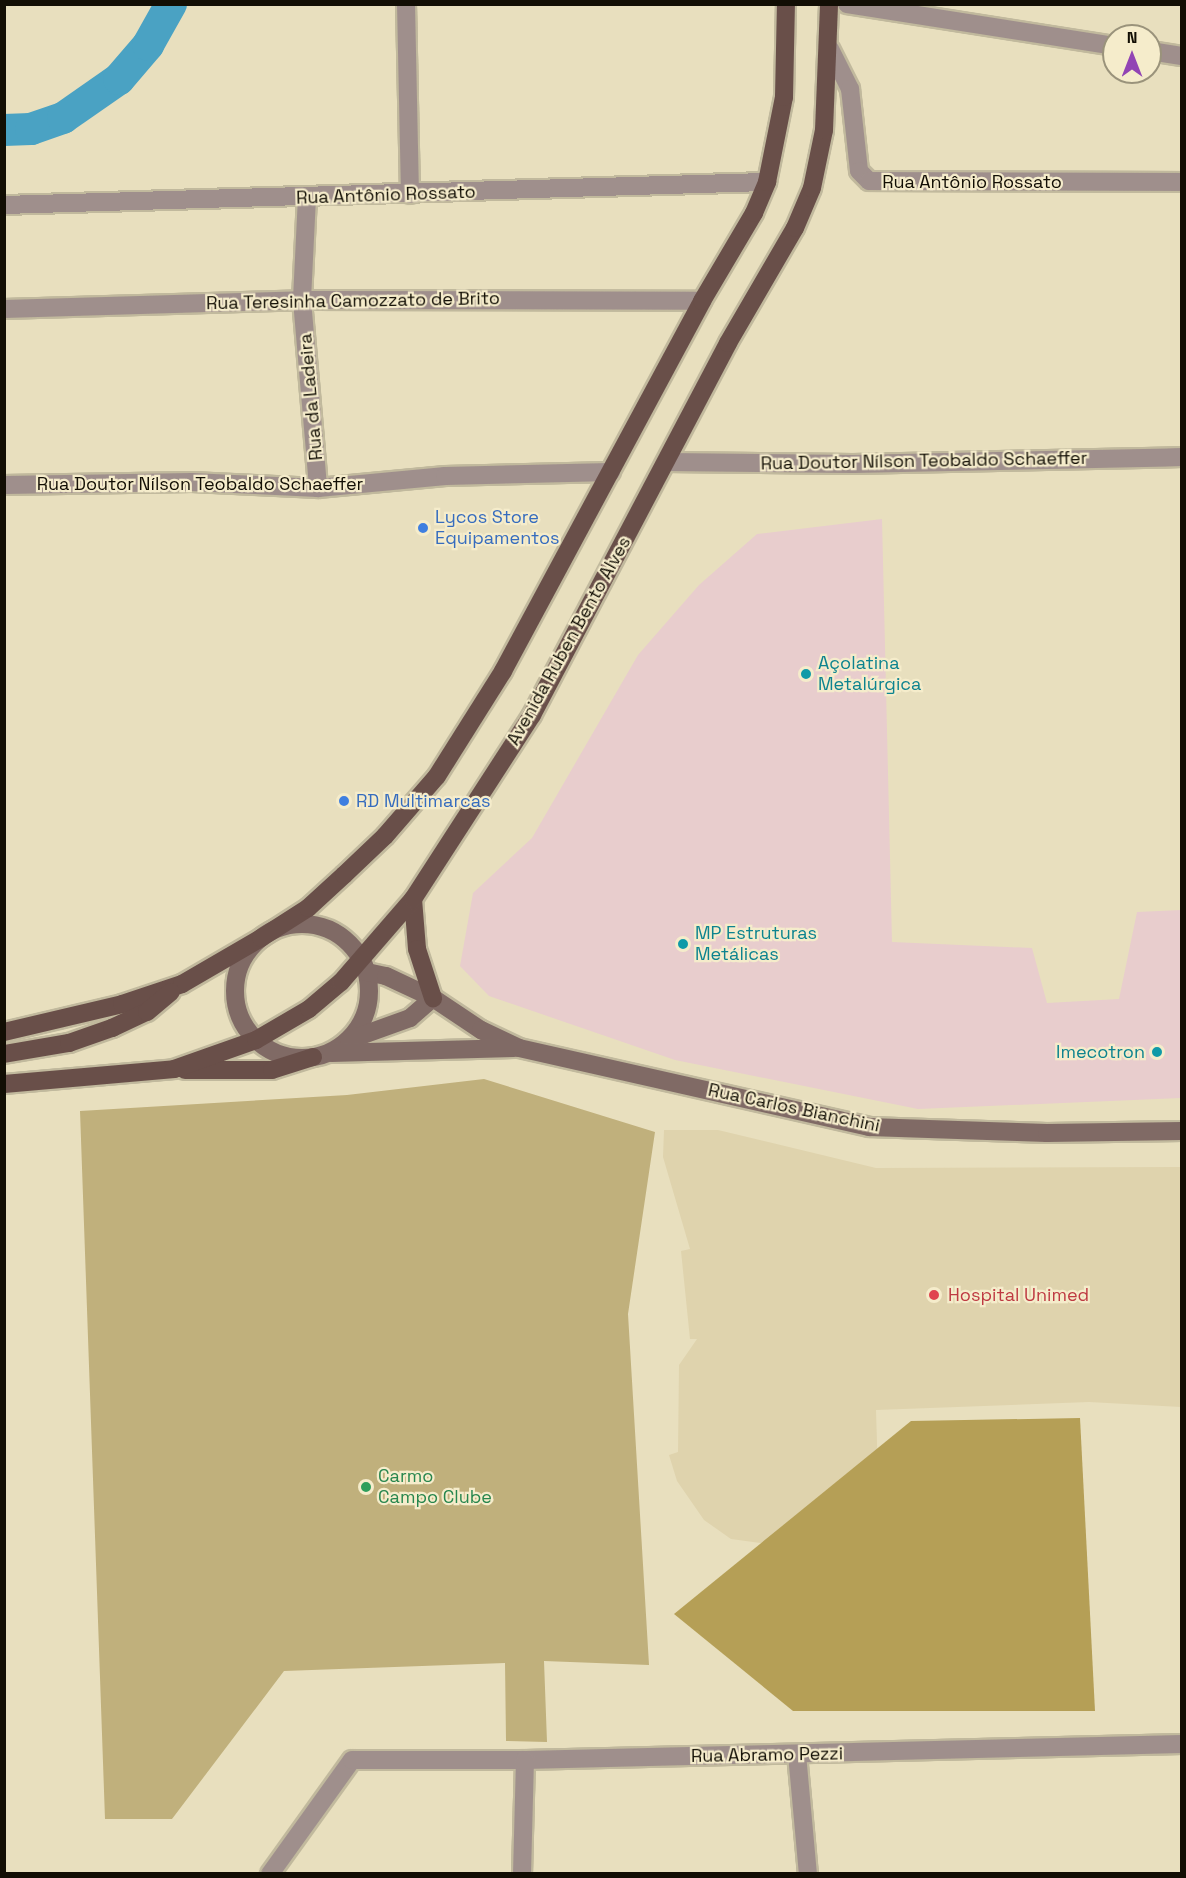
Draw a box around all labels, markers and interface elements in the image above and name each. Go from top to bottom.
north arrow [1102,24,1162,84]
text: N [1127,27,1137,48]
street label: Rua Antônio Rossato [882,171,1062,193]
street label: Rua Antônio Rossato [296,181,476,209]
street label: Rua Teresinha Camozzato de Brito [206,288,500,314]
street label: Rua da Ladeira [295,333,327,461]
street label: Rua Doutor Nílson Teobaldo Schaeffer [760,447,1088,475]
street label: Rua Doutor Nílson Teobaldo Schaeffer [36,473,364,495]
place label: Lycos Store Equipamentos [435,507,560,550]
marker: Lycos Store Equipamentos [416,521,430,535]
street label: Avenida Ruben Bento Alves [502,533,636,749]
place label: Açolatina Metalúrgica [818,653,921,696]
marker: Açolatina Metalúrgica [799,667,813,681]
place label: RD Multimarcas [356,790,490,812]
marker: RD Multimarcas [337,794,351,808]
place label: MP Estruturas Metálicas [695,923,817,966]
marker: MP Estruturas Metálicas [676,937,690,951]
place label: Imecotron [1056,1041,1145,1063]
marker: Imecotron [1150,1045,1164,1059]
street label: Rua Carlos Bianchini [706,1079,882,1137]
place label: Hospital Unimed [948,1284,1089,1306]
marker: Hospital Unimed [925,1286,943,1304]
place label: Carmo Campo Clube [378,1466,492,1508]
marker: Carmo Campo Clube [359,1480,373,1494]
street label: Rua Abramo Pezzi [691,1743,843,1767]

